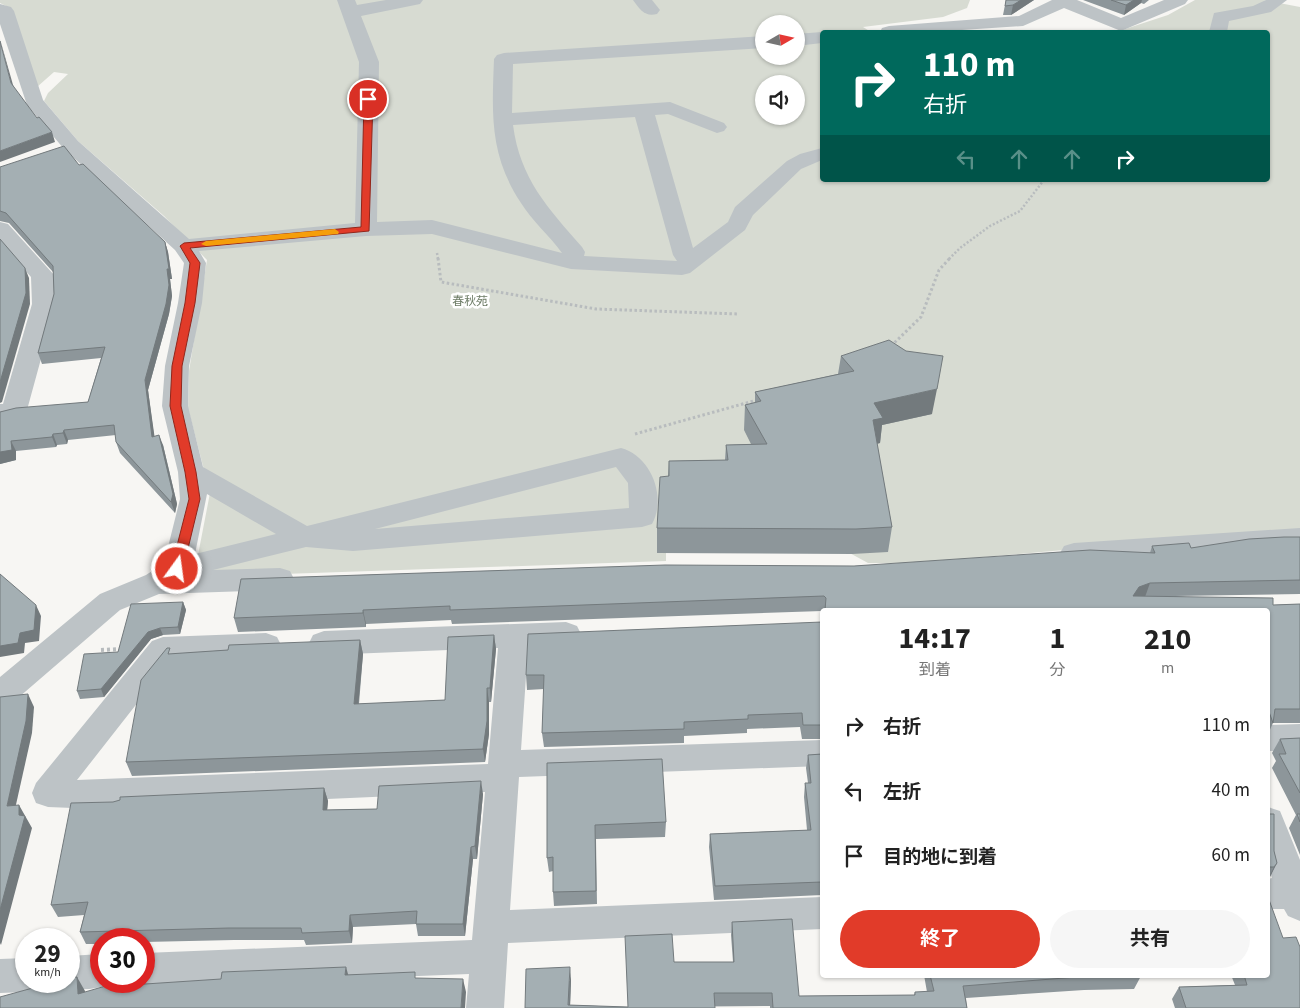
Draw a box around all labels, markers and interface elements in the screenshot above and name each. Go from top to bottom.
north arrow [755,15,805,65]
map controls [755,15,805,125]
text: 110 m [923,40,1015,90]
icon: right [840,50,905,115]
button: sound [755,75,805,125]
pin [347,78,389,120]
icon: arrive [354,85,382,113]
text: 右折 [923,89,967,121]
icon: left [952,145,980,173]
icon: ahead [1005,145,1033,173]
icon: ahead [1058,145,1086,173]
icon: right [1111,145,1139,173]
park label: 春秋苑 [452,293,488,310]
position arrow [150,542,202,594]
text: 14:17 [899,617,971,660]
text: 1 [1049,617,1065,660]
text: 210 [1144,618,1191,661]
text: m [1161,657,1174,679]
text: 到着 [919,659,951,681]
text: 分 [1049,659,1065,681]
icon: right [840,712,868,740]
text: 110 m [1202,712,1250,739]
text: 右折 [883,714,921,741]
icon: left [840,777,868,805]
text: 40 m [1212,777,1250,804]
text: 左折 [883,779,921,806]
icon: arrive [840,842,868,870]
text: 60 m [1212,842,1250,869]
text: 目的地に到着 [883,844,997,871]
button: 終了 [840,910,1040,968]
button: 共有 [1050,910,1250,968]
speed limit sign: 30 [90,928,155,993]
text: 29 [34,936,61,972]
text: km/h [34,964,61,981]

